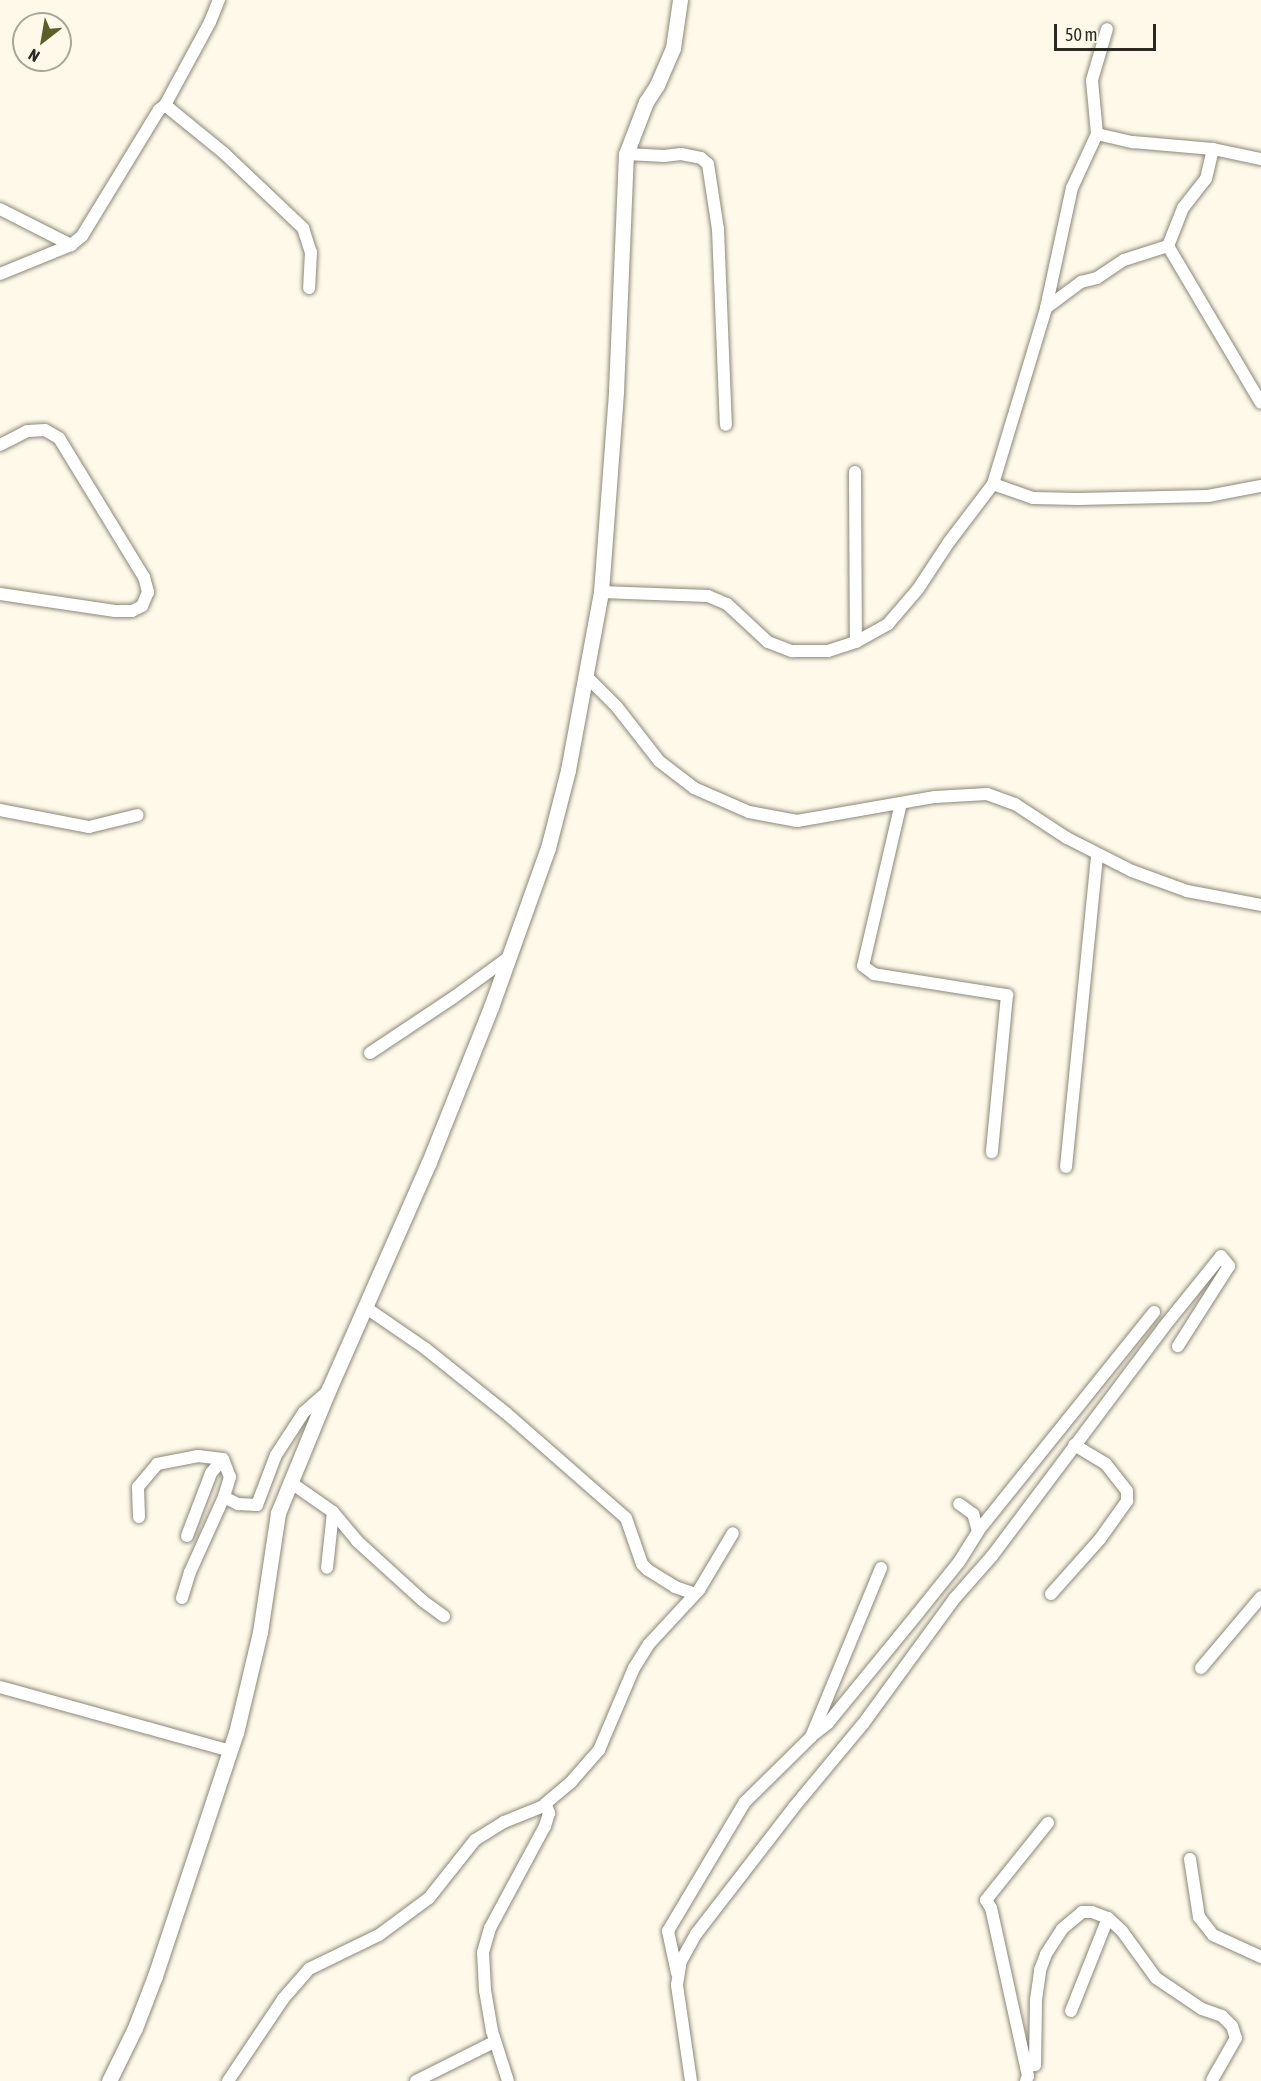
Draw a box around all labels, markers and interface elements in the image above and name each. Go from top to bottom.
north arrow [12,12,72,72]
scale bar [1057,12,1159,50]
text: 50 m [1065,24,1097,45]
text: N [25,46,42,66]

